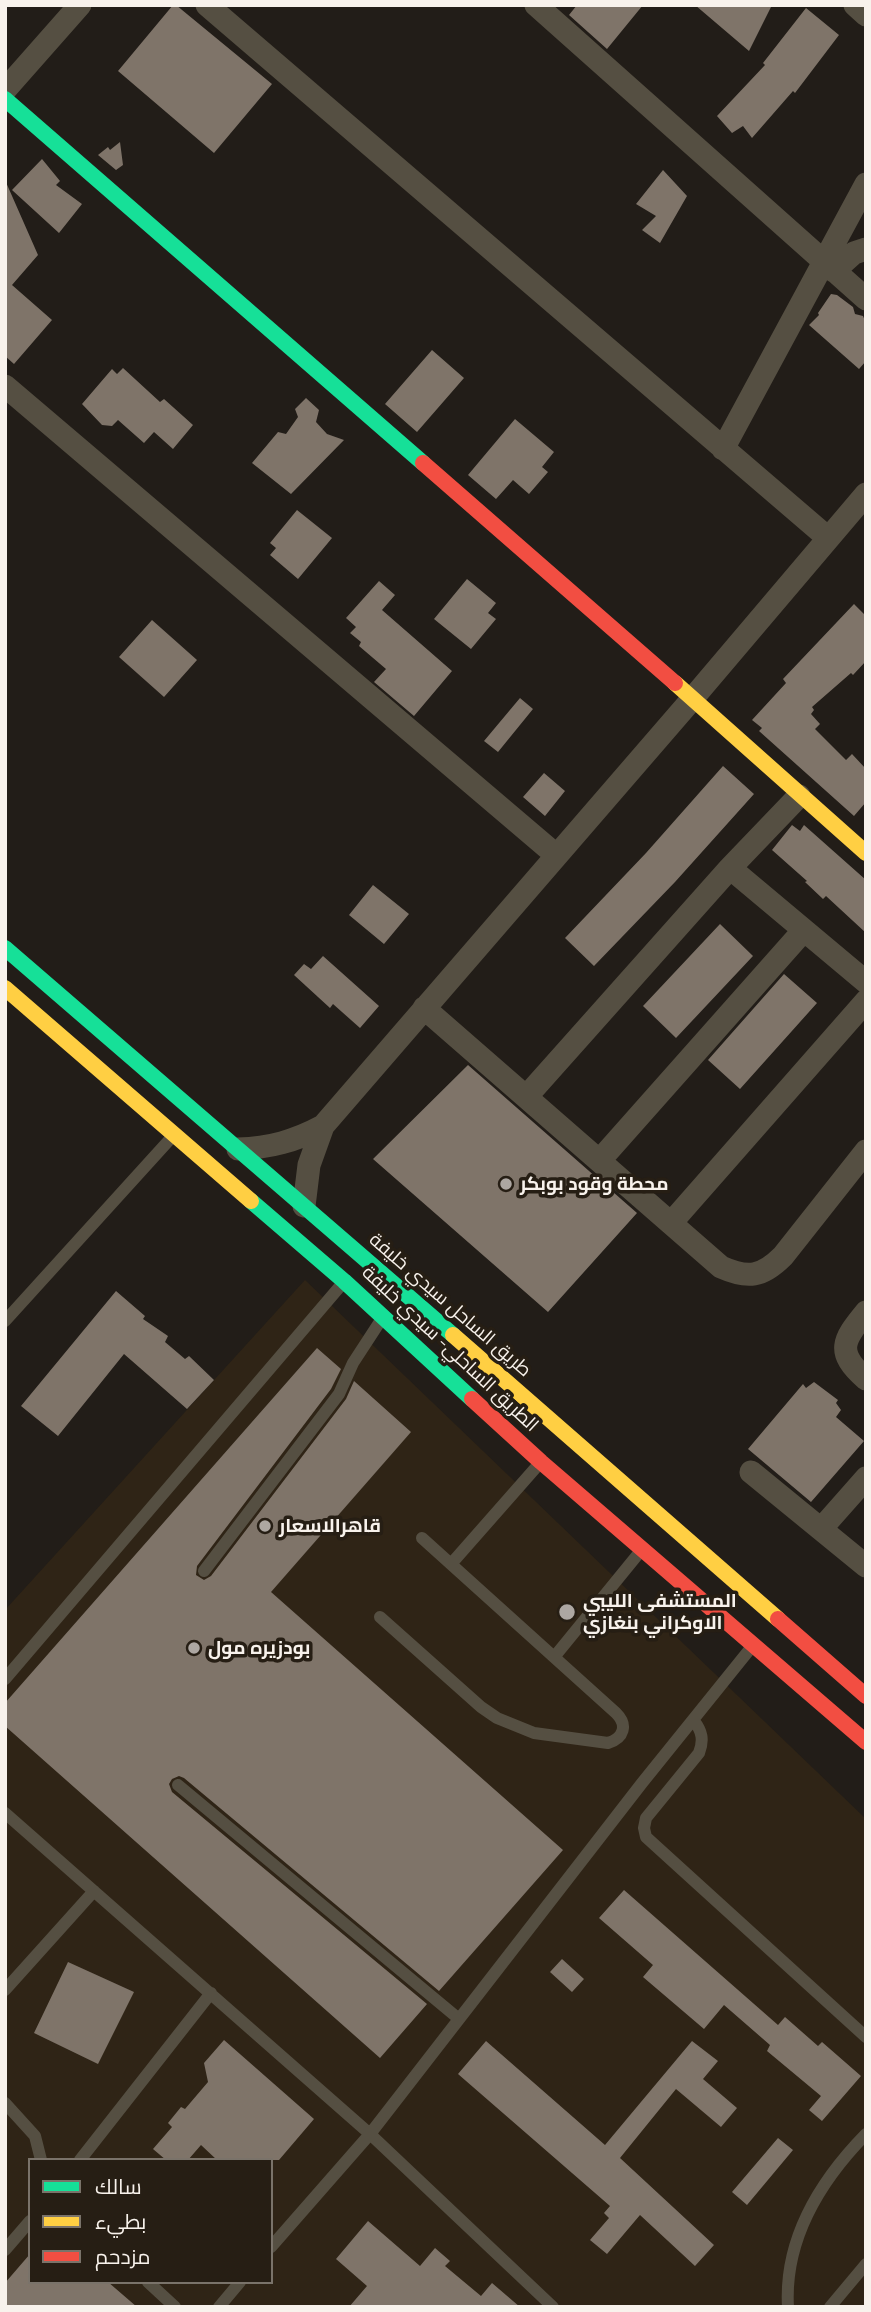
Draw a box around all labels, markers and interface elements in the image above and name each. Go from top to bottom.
place label: محطة وقود بوبكر [520,1173,668,1195]
marker: محطة وقود بوبكر [498,1176,514,1192]
street label: طريق الساحل سيدي خليفة [364,1228,536,1382]
street label: الطريق الساحلي- سيدي خليفة [357,1261,543,1437]
place label: قاهرالاسعار [279,1515,381,1537]
marker: قاهرالاسعار [257,1518,273,1534]
place label: المستشفى الليبي الاوكراني بنغازي [583,1590,737,1634]
marker: المستشفى الليبي الاوكراني بنغازي [557,1602,577,1622]
place label: بودزيره مول [208,1637,310,1659]
marker: بودزيره مول [186,1640,202,1656]
legend [28,2158,273,2284]
text: سالك [95,2174,142,2199]
text: بطيء [95,2209,146,2234]
text: مزدحم [95,2244,150,2269]

